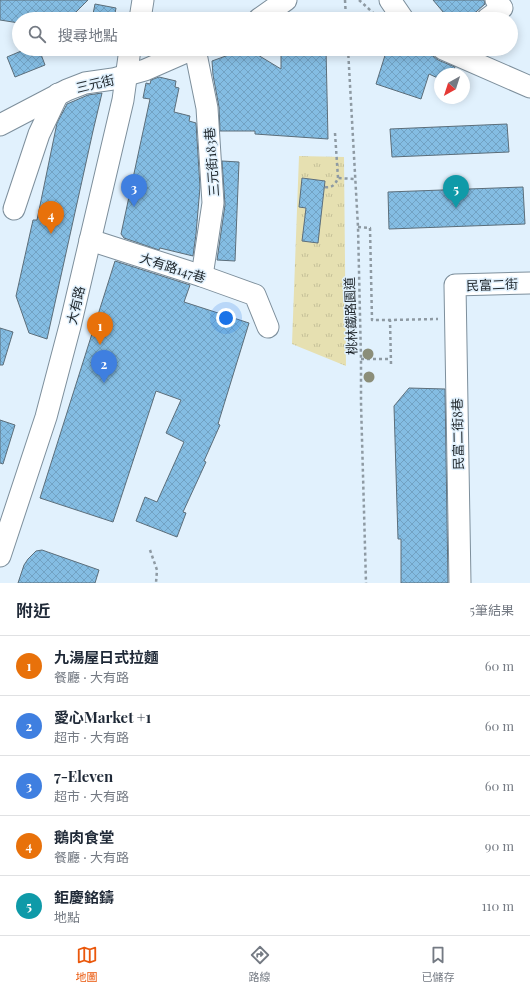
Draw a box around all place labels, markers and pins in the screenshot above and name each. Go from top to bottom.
pin: 3 [121,174,147,207]
pin: 5 [443,175,469,208]
pin: 4 [38,201,64,234]
pin: 1 [87,312,113,345]
pin: 2 [91,350,117,383]

